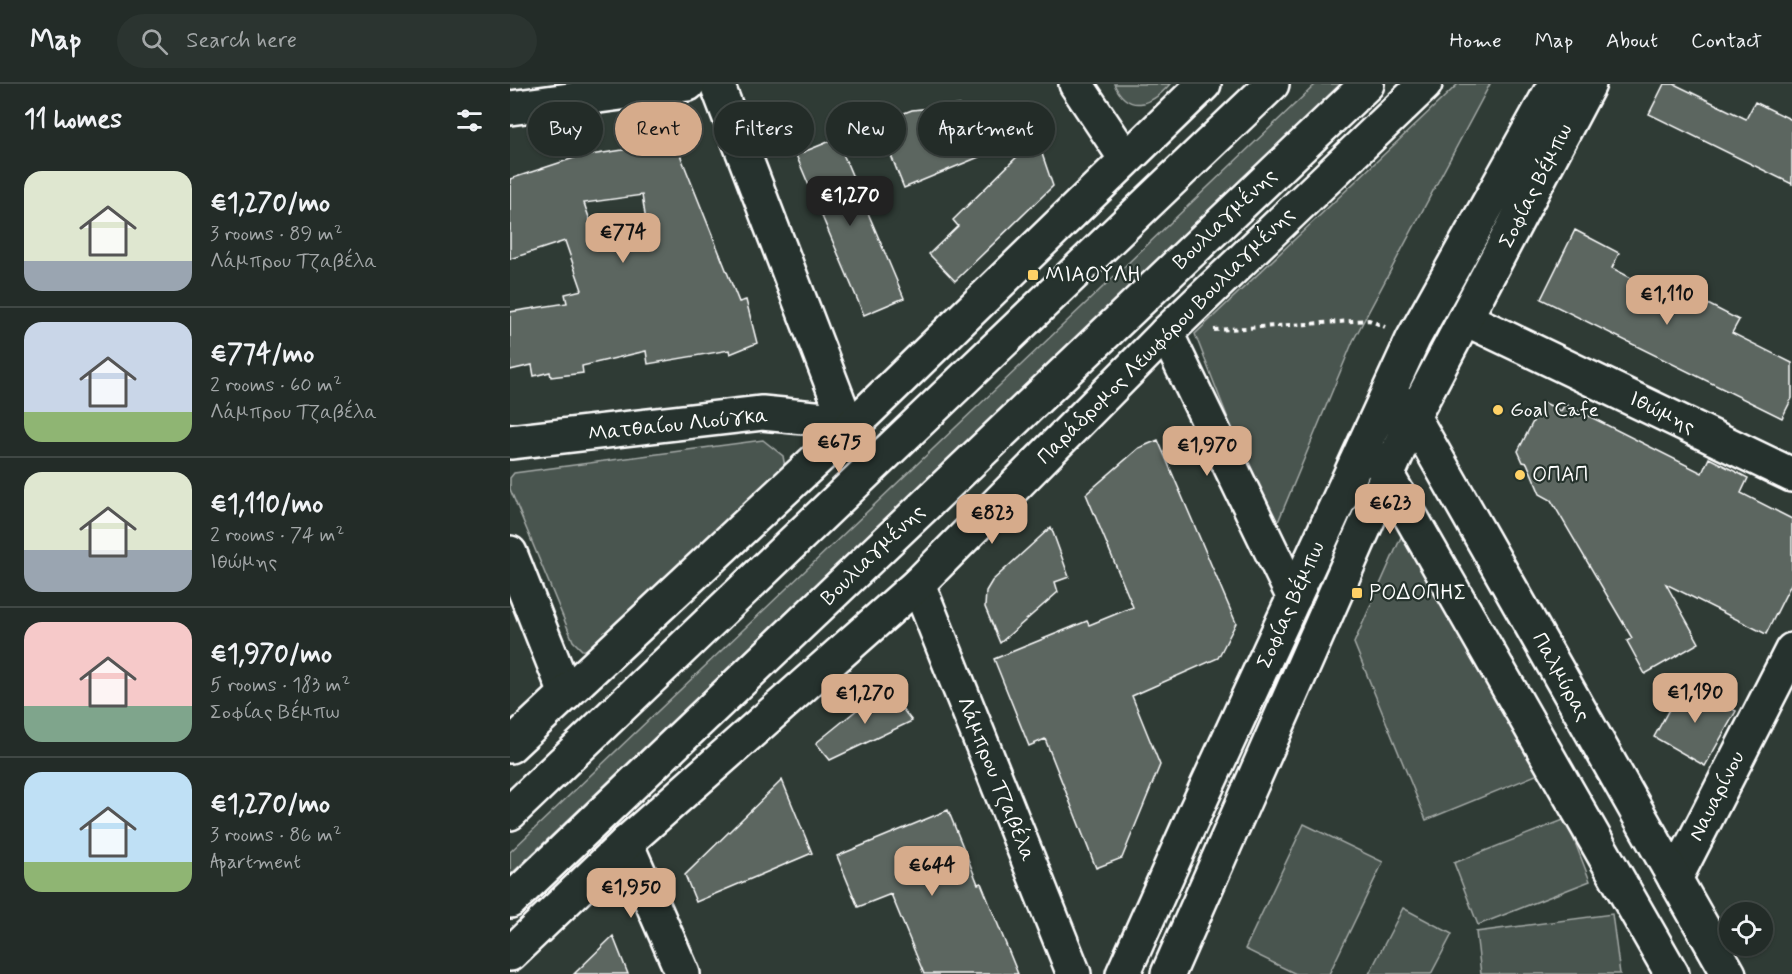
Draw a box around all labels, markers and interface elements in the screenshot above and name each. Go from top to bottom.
search box [117,14,537,68]
text: Map [30,23,81,60]
icon: search [138,25,171,58]
text: Search here [186,27,297,55]
text: Home [1450,27,1502,55]
text: Map [1535,27,1573,55]
text: About [1606,27,1658,55]
text: Contact [1691,27,1762,55]
chip: Buy [528,102,603,156]
chip: Rent [615,102,702,156]
chip: Filters [714,102,814,156]
chip: New [826,102,906,156]
chip: Apartment [918,102,1055,156]
text: 11 homes [24,103,122,137]
icon: filters [453,104,486,137]
street label: Σοφίας Βέμπω [1492,119,1579,253]
street label: Βουλιαγμένης [1166,162,1283,276]
pin: €1,270 [801,176,899,227]
text: €1,270 [820,182,880,209]
text: €1,270/mo [210,187,330,221]
icon: home [72,195,144,267]
street label: Παράδρομος Λεωφόρου Βουλιαγμένης [1030,200,1301,471]
pin: €774 [587,213,659,264]
text: €774 [599,219,647,246]
text: 3 rooms · 89 m² [210,221,343,248]
text: Λάμπρου Τζαβέλα [210,248,377,275]
place label: ΜΙΑΟΥΛΗ [1045,261,1141,289]
marker: ΜΙΑΟΥΛΗ [1026,268,1040,282]
pin: €1,110 [1618,275,1716,326]
text: €1,110 [1640,281,1694,308]
text: €774/mo [210,338,314,372]
icon: home [72,346,144,418]
text: 2 rooms · 60 m² [210,372,342,399]
street label: Ιθώμης [1624,385,1700,441]
place label: Goal Cafe [1510,396,1599,424]
text: Λάμπρου Τζαβέλα [210,399,377,426]
street label: Ματθαίου Λιούγκα [587,402,769,448]
marker: Goal Cafe [1491,403,1505,417]
pin: €675 [803,423,875,474]
pin: €1,970 [1158,426,1256,477]
text: €675 [817,429,861,456]
text: €1,970 [1177,432,1237,459]
place label: ΟΠΑΠ [1532,461,1588,489]
marker: ΟΠΑΠ [1513,468,1527,482]
pin: €623 [1354,484,1426,535]
text: €1,110/mo [210,488,323,522]
text: €623 [1369,490,1411,517]
pin: €823 [956,494,1028,545]
icon: home [72,496,144,568]
street label: Βουλιαγμένης [814,498,931,612]
text: €823 [970,500,1014,527]
text: 2 rooms · 74 m² [210,522,344,549]
street label: Σοφίας Βέμπω [1250,537,1331,673]
text: Ιθώμης [210,549,277,576]
place label: ΡΟΔΟΠΗΣ [1369,579,1466,607]
marker: ΡΟΔΟΠΗΣ [1350,586,1364,600]
street label: Παλμύρας [1525,628,1597,726]
text: €1,970/mo [210,638,332,672]
icon: home [72,646,144,718]
text: 5 rooms · 183 m² [210,672,350,699]
pin: €1,190 [1646,673,1744,724]
pin: €1,270 [816,674,914,725]
text: €1,190 [1667,679,1723,706]
text: €1,270 [835,680,895,707]
street label: Λάμπρου Τζαβέλα [950,692,1043,866]
text: Σοφίας Βέμπω [210,699,340,726]
street label: Ναυαρίνου [1682,746,1752,846]
text: €1,270/mo [210,788,330,822]
icon: home [72,796,144,868]
text: 3 rooms · 86 m² [210,822,342,849]
pin: €644 [896,846,968,897]
text: Apartment [210,849,301,876]
text: €644 [908,852,956,879]
pin: €1,950 [582,868,680,919]
text: €1,950 [601,874,661,901]
map controls [1719,902,1773,956]
button: locate [1719,902,1773,956]

